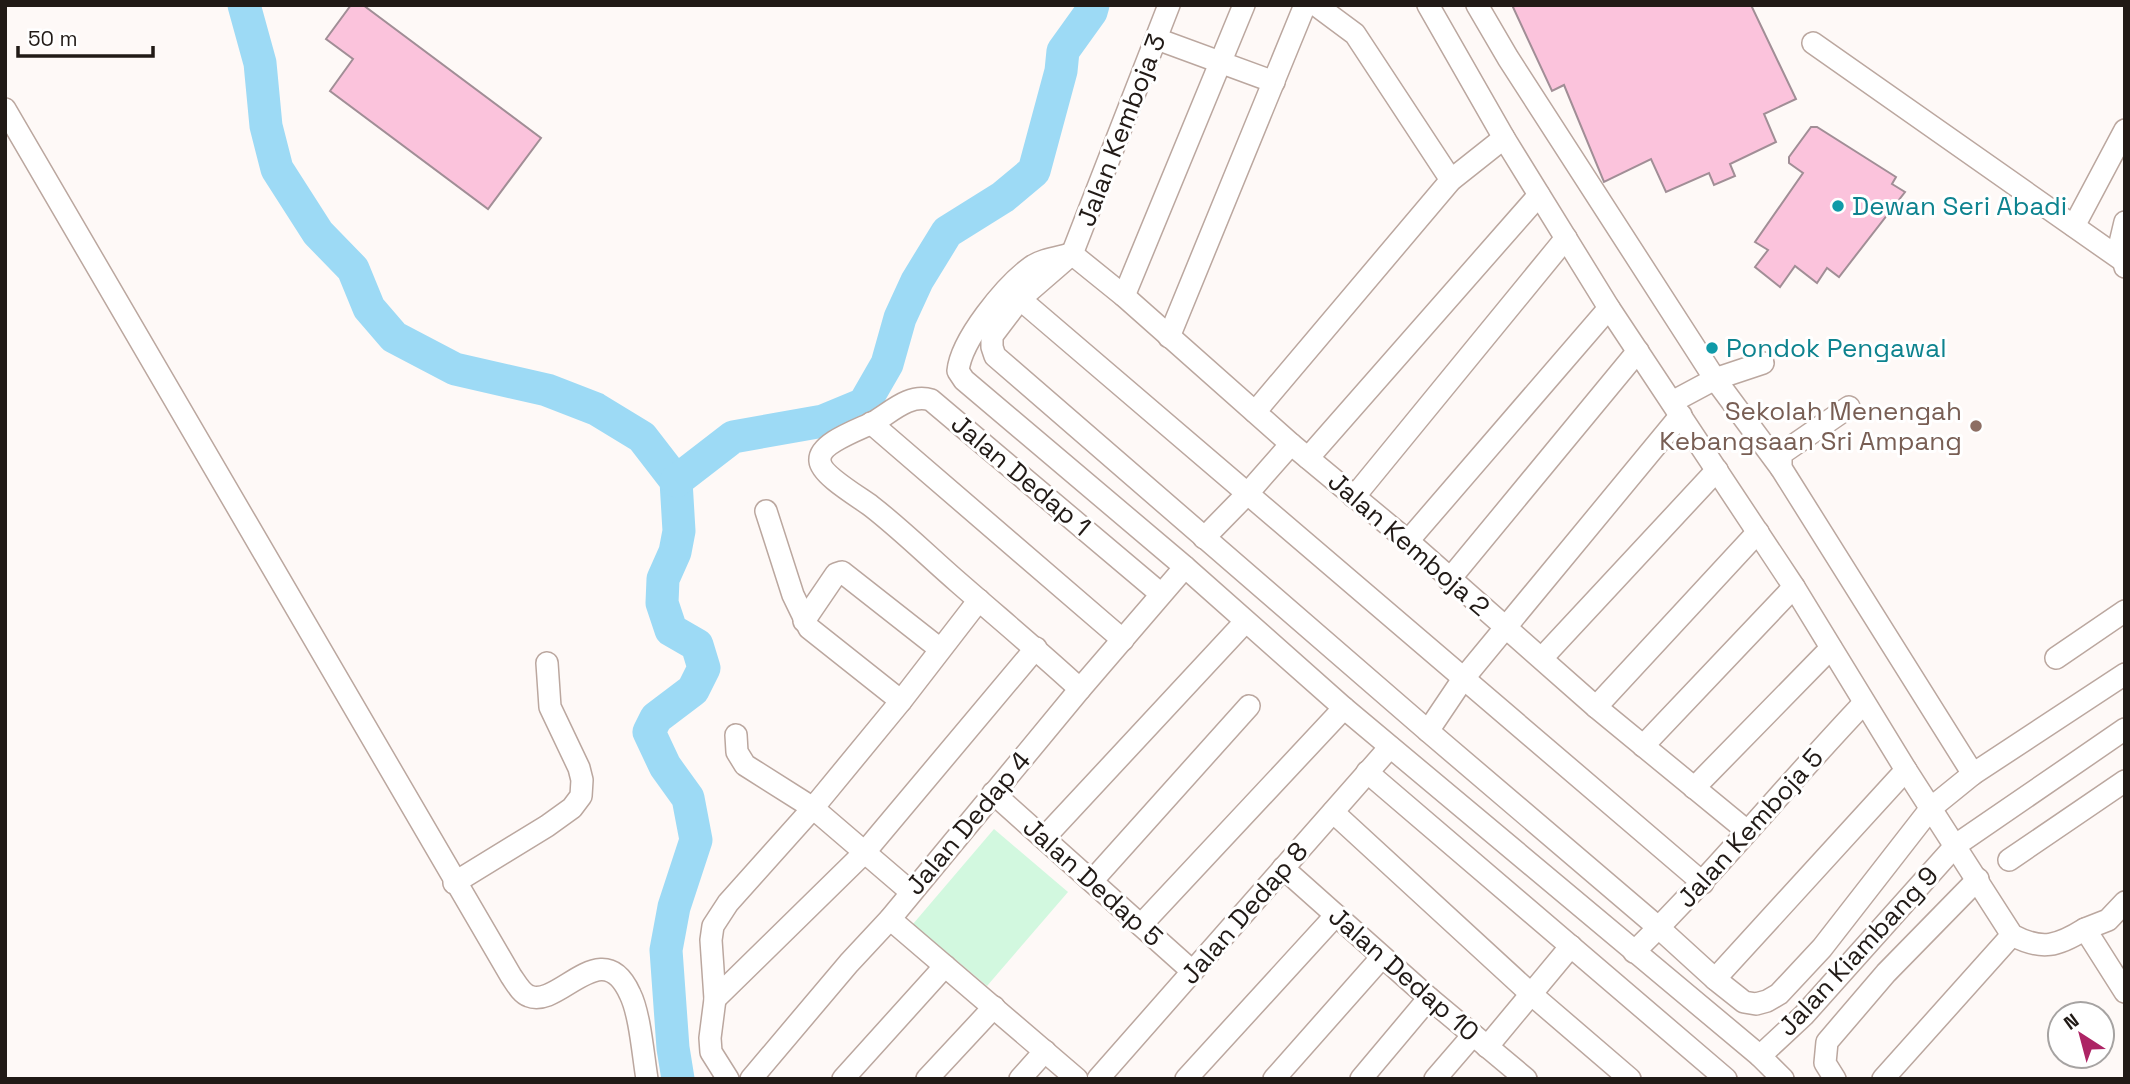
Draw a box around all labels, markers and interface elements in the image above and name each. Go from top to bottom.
scale bar [18,14,152,58]
text: 50 m [28,25,78,52]
street label: Jalan Kemboja 3 [1069,29,1173,231]
place label: Dewan Seri Abadi [1852,189,2067,223]
marker: Dewan Seri Abadi [1830,198,1846,214]
place label: Pondok Pengawal [1726,331,1947,365]
marker: Pondok Pengawal [1704,340,1720,356]
place label: Sekolah Menengah Kebangsaan Sri Ampang [1659,394,1962,458]
street label: Jalan Dedap 1 [944,407,1098,543]
marker: Sekolah Menengah Kebangsaan Sri Ampang [1968,418,1984,434]
street label: Jalan Kemboja 2 [1321,464,1497,624]
street label: Jalan Kemboja 5 [1669,741,1831,915]
street label: Jalan Dedap 4 [898,744,1038,902]
street label: Jalan Dedap 5 [1016,810,1170,954]
street label: Jalan Dedap 8 [1173,835,1315,991]
street label: Jalan Kiambang 9 [1770,859,1946,1043]
street label: Jalan Dedap 10 [1322,899,1486,1049]
north arrow [2046,1000,2116,1070]
text: N [2059,1008,2084,1036]

